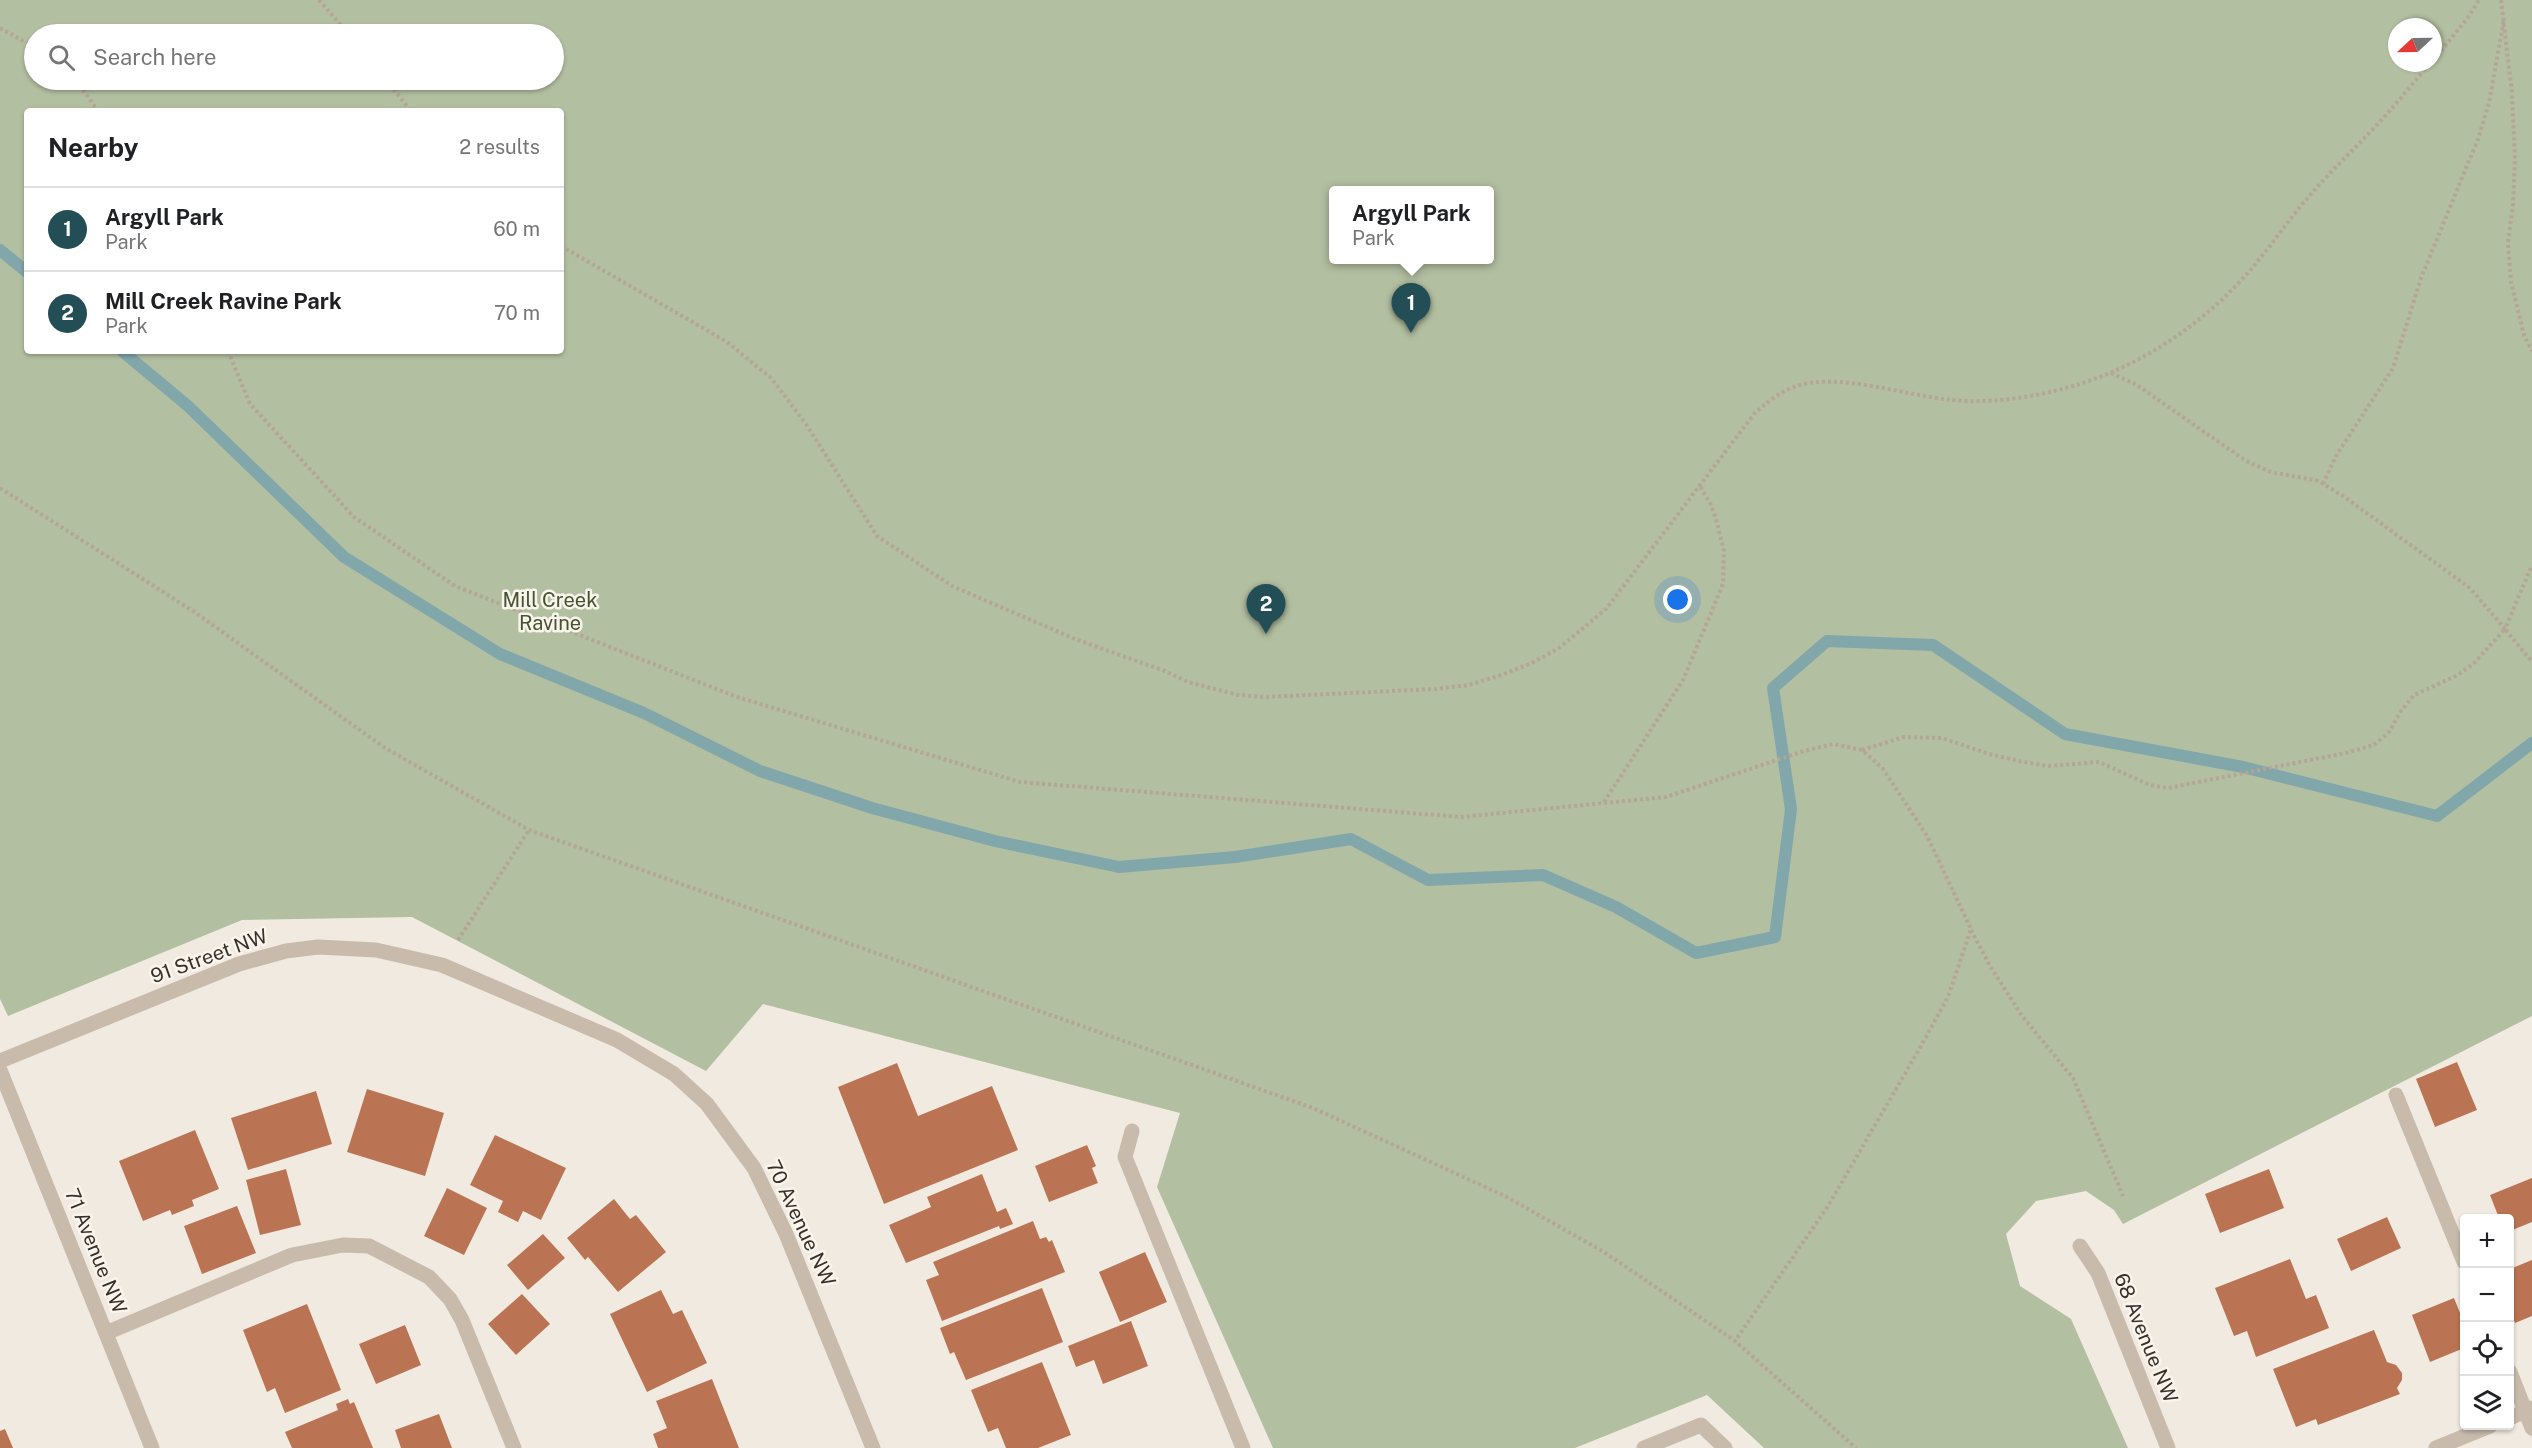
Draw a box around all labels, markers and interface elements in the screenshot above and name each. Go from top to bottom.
north arrow [2388,18,2442,72]
search box [24,24,564,90]
icon: search [45,41,78,74]
text: Search here [93,44,217,70]
text: Nearby [48,132,138,163]
text: 2 results [459,135,540,159]
popup [1329,186,1494,264]
text: Argyll Park [1352,200,1471,226]
text: Argyll Park [105,204,224,230]
text: 1 [63,217,72,241]
text: 60 m [493,217,540,241]
text: Park [1352,226,1395,250]
text: Park [105,230,148,254]
pin: 1 [1392,284,1430,333]
text: Mill Creek Ravine Park [105,288,342,314]
text: 2 [61,301,74,325]
text: 70 m [494,301,540,325]
text: Park [105,314,148,338]
pin: 2 [1246,584,1286,634]
your location [1663,585,1692,614]
park label: Mill Creek Ravine [503,588,597,635]
street label: 91 Street NW [147,924,271,988]
street label: 70 Avenue NW [761,1156,841,1290]
street label: 71 Avenue NW [60,1185,132,1317]
map controls [2460,1214,2514,1430]
button: + [2460,1214,2514,1268]
button: − [2460,1268,2514,1322]
street label: 68 Avenue NW [2109,1270,2183,1406]
button: locate [2460,1322,2514,1376]
button: layers [2460,1376,2514,1430]

